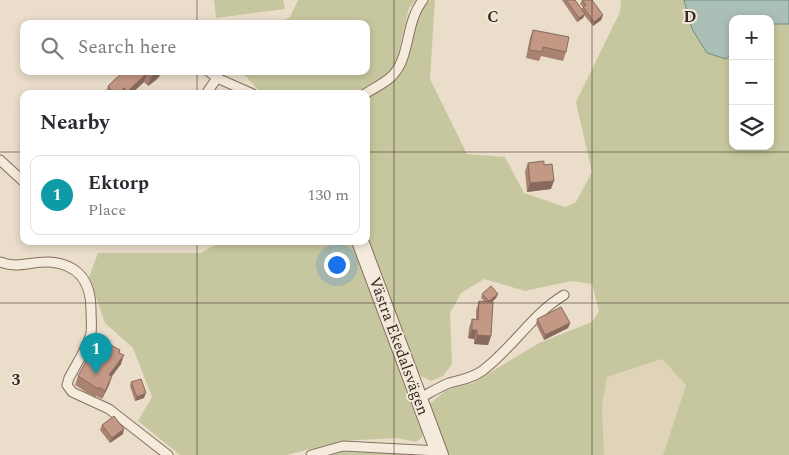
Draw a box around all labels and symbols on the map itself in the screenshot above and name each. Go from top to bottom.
text: C [487,5,499,29]
text: D [684,5,697,29]
your location [324,252,350,278]
street label: Västra Ekedalsvägen [363,273,435,419]
pin: 1 [80,333,112,374]
text: 3 [12,368,21,392]

